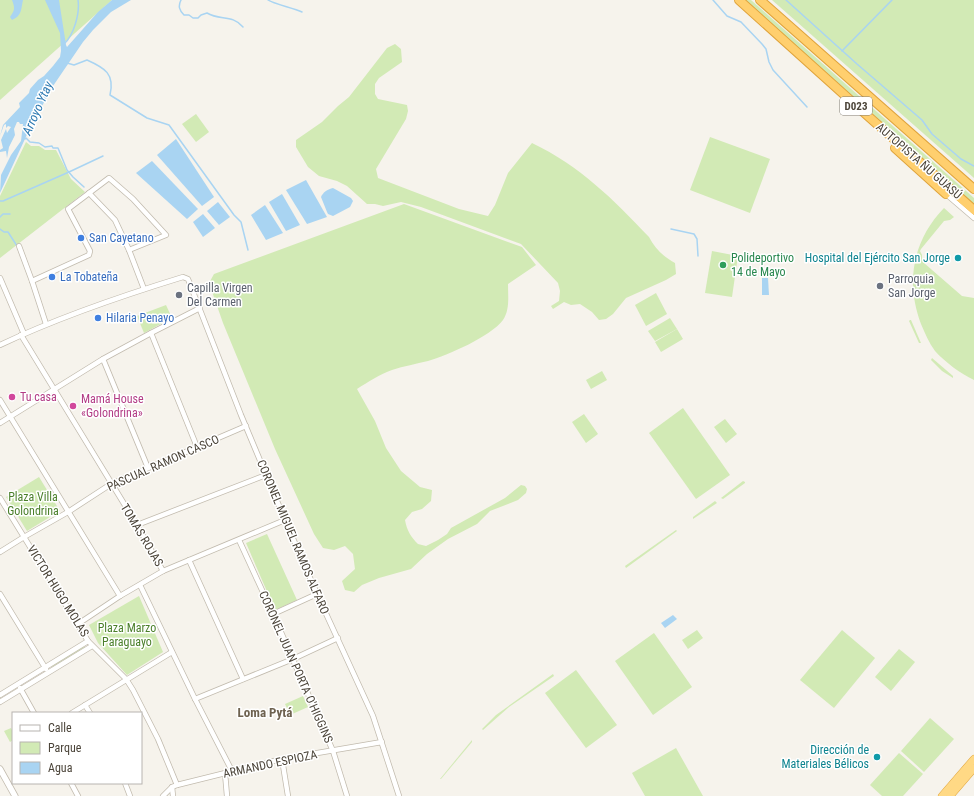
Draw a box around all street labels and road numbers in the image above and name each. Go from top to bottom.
road number: D023 [840,97,872,115]
street label: AUTOPISTA ÑU GUASÚ [873,119,966,202]
street label: PASCUAL RAMON CASCO [105,432,221,494]
street label: CORONEL MIGUEL RAMOS ALFARO [254,458,332,616]
street label: TOMAS ROJAS [118,501,166,569]
street label: VICTOR HUGO MOLAS [24,543,92,639]
street label: CORONEL JUAN PORTA O'HIGGINS [256,589,336,745]
street label: ARMANDO ESPIOZA [222,747,318,781]

